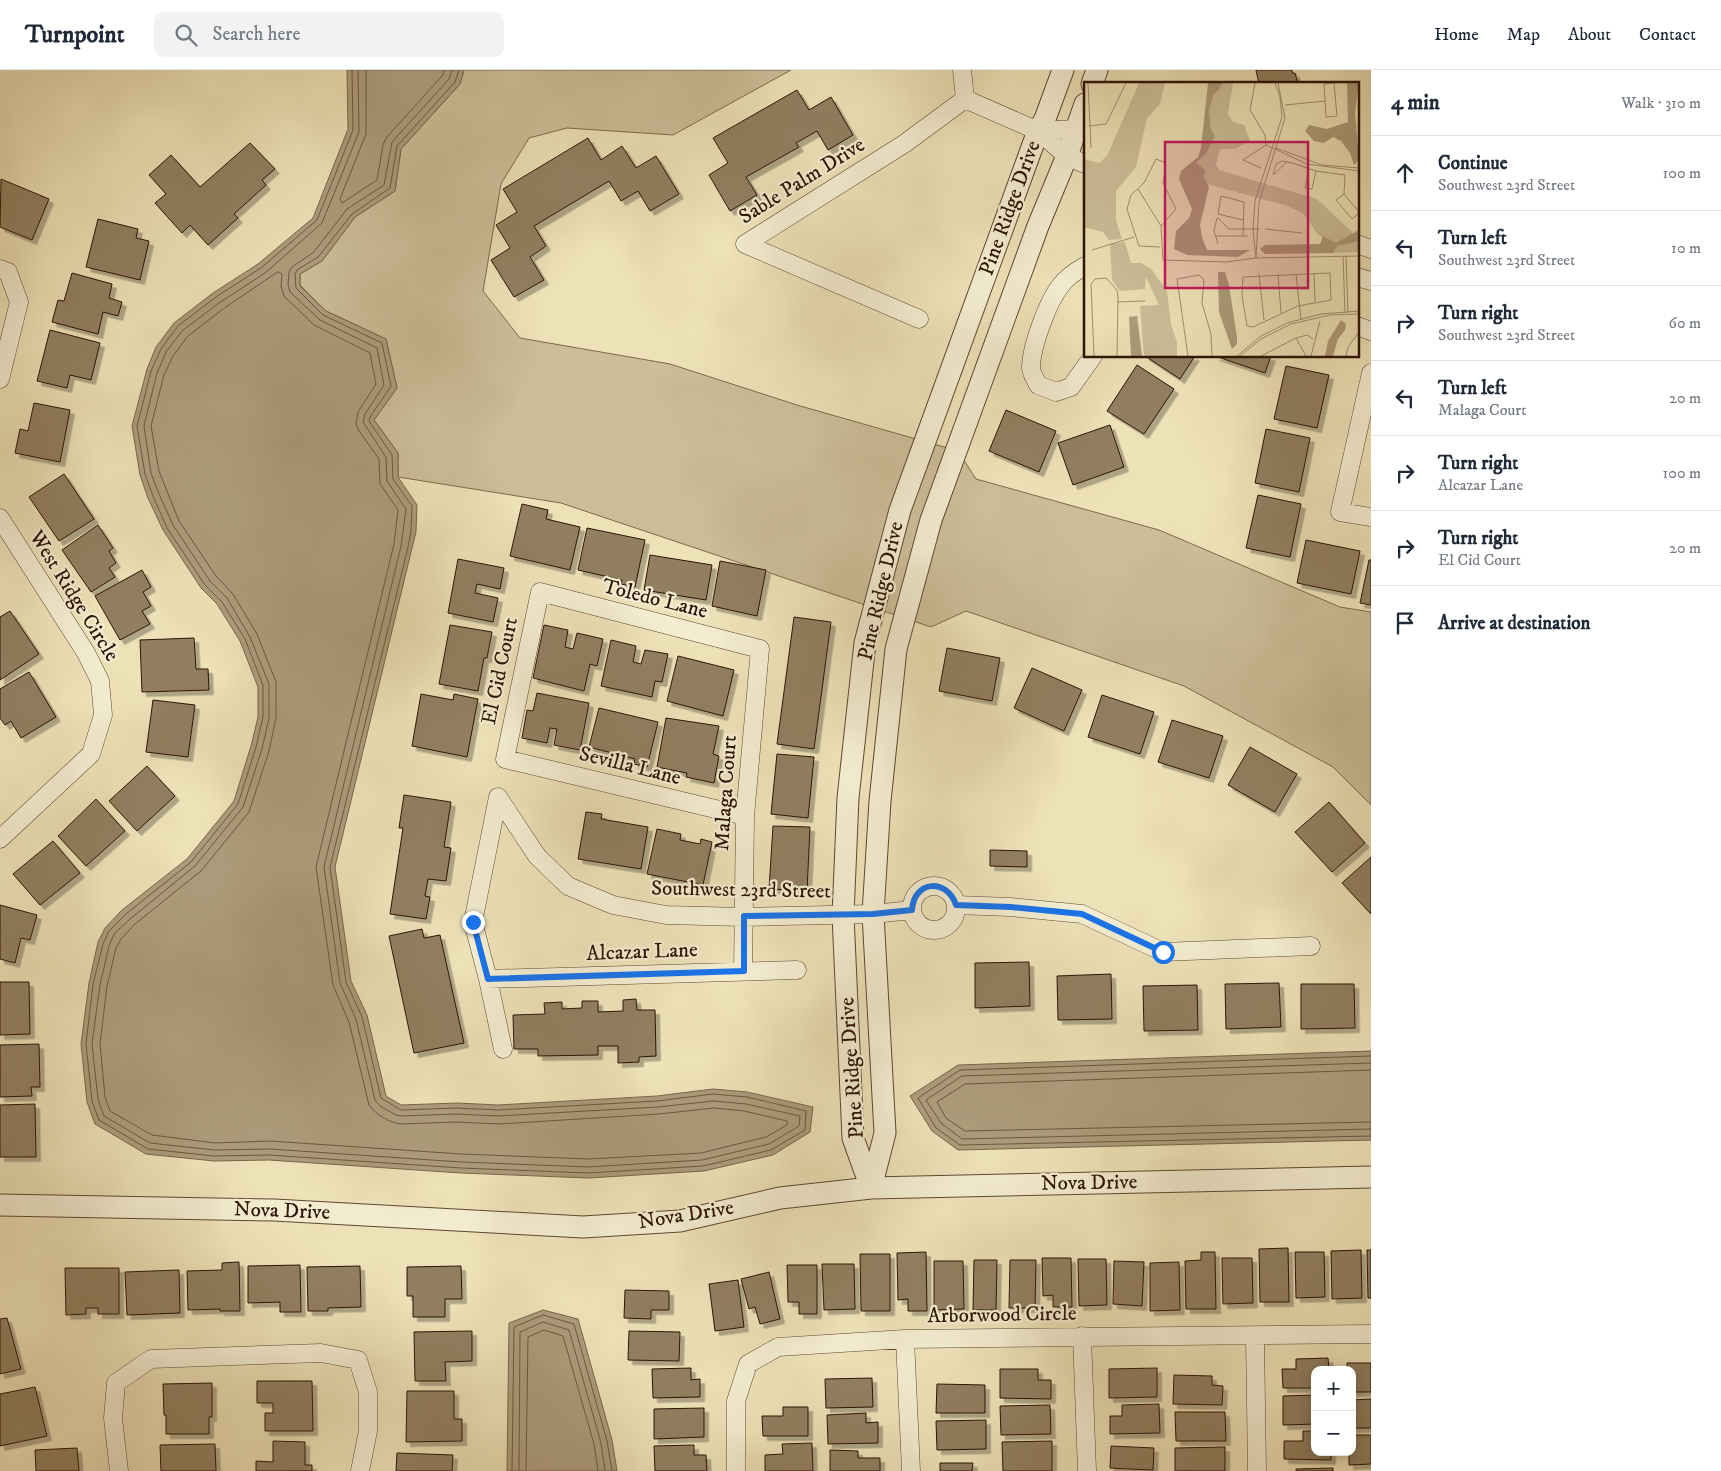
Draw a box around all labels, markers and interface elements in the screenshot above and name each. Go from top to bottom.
search box [154,12,504,57]
text: Turnpoint [25,20,124,50]
icon: search [172,21,200,49]
text: Search here [212,23,300,46]
text: Home [1434,24,1479,46]
text: Map [1507,24,1540,46]
text: About [1568,24,1611,46]
text: Contact [1639,24,1696,46]
inset map [1084,82,1358,358]
text: 4 min [1391,90,1440,116]
text: Walk · 310 m [1621,93,1701,113]
street label: Sable Palm Drive [734,132,870,230]
street label: Pine Ridge Drive [974,137,1047,279]
text: Continue [1438,152,1508,175]
icon: ahead [1391,159,1419,187]
text: 100 m [1663,163,1701,183]
text: Southwest 23rd Street [1438,175,1575,195]
text: Turn left [1438,227,1507,250]
icon: left [1391,234,1419,262]
text: 10 m [1671,238,1701,258]
text: Southwest 23rd Street [1438,250,1575,270]
text: Turn right [1438,302,1518,325]
icon: right [1391,309,1419,337]
text: 60 m [1669,313,1701,333]
text: Southwest 23rd Street [1438,325,1575,345]
text: Turn left [1438,377,1507,400]
icon: left [1391,384,1419,412]
text: 20 m [1669,388,1701,408]
text: Malaga Court [1438,400,1526,420]
text: Turn right [1438,452,1518,475]
icon: right [1391,459,1419,487]
text: 100 m [1663,463,1701,483]
text: Alcazar Lane [1438,475,1523,495]
street label: Pine Ridge Drive [852,519,910,663]
street label: West Ridge Circle [23,525,125,667]
text: Turn right [1438,527,1518,550]
icon: right [1391,534,1419,562]
text: 20 m [1669,538,1701,558]
text: El Cid Court [1438,550,1521,570]
street label: Toledo Lane [600,573,711,625]
icon: arrive [1391,609,1419,637]
text: Arrive at destination [1438,612,1590,635]
street label: El Cid Court [476,615,524,727]
street label: Malaga Court [709,734,743,852]
street label: Sevilla Lane [576,741,684,791]
street label: Southwest 23rd Street [651,875,831,905]
route end [462,911,485,934]
street label: Alcazar Lane [586,937,699,967]
route start [1152,941,1175,964]
street label: Pine Ridge Drive [834,996,870,1140]
street label: Nova Drive [1041,1169,1138,1197]
street label: Nova Drive [636,1195,736,1235]
street label: Nova Drive [233,1196,331,1226]
street label: Arborwood Circle [927,1301,1077,1329]
map controls [1311,1366,1356,1456]
button: + [1311,1366,1356,1411]
button: − [1311,1411,1356,1456]

